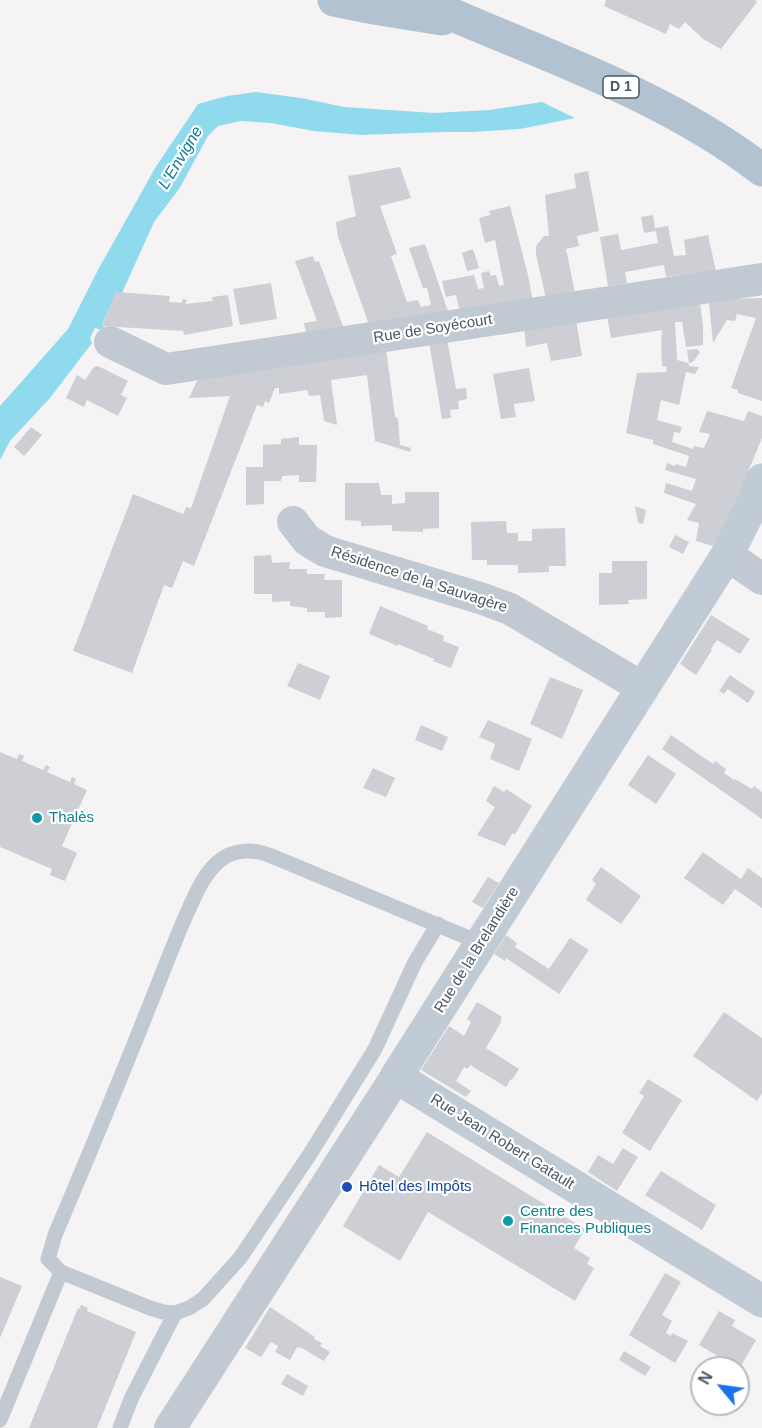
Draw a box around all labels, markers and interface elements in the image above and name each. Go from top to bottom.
road number: D 1 [603,76,639,98]
water label: L'Envigne [155,123,207,193]
street label: Rue de Soyécourt [372,311,494,347]
street label: Résidence de la Sauvagère [329,543,509,617]
place label: Thalès [49,809,94,827]
marker: Thalès [30,811,44,825]
street label: Rue de la Brelandière [431,884,523,1016]
street label: Rue Jean Robert Gatault [427,1090,577,1194]
place label: Hôtel des Impôts [359,1178,472,1196]
marker: Hôtel des Impôts [340,1180,354,1194]
place label: Centre des Finances Publiques [520,1203,651,1238]
marker: Centre des Finances Publiques [501,1214,515,1228]
north arrow [690,1356,750,1416]
text: N [695,1369,716,1387]

